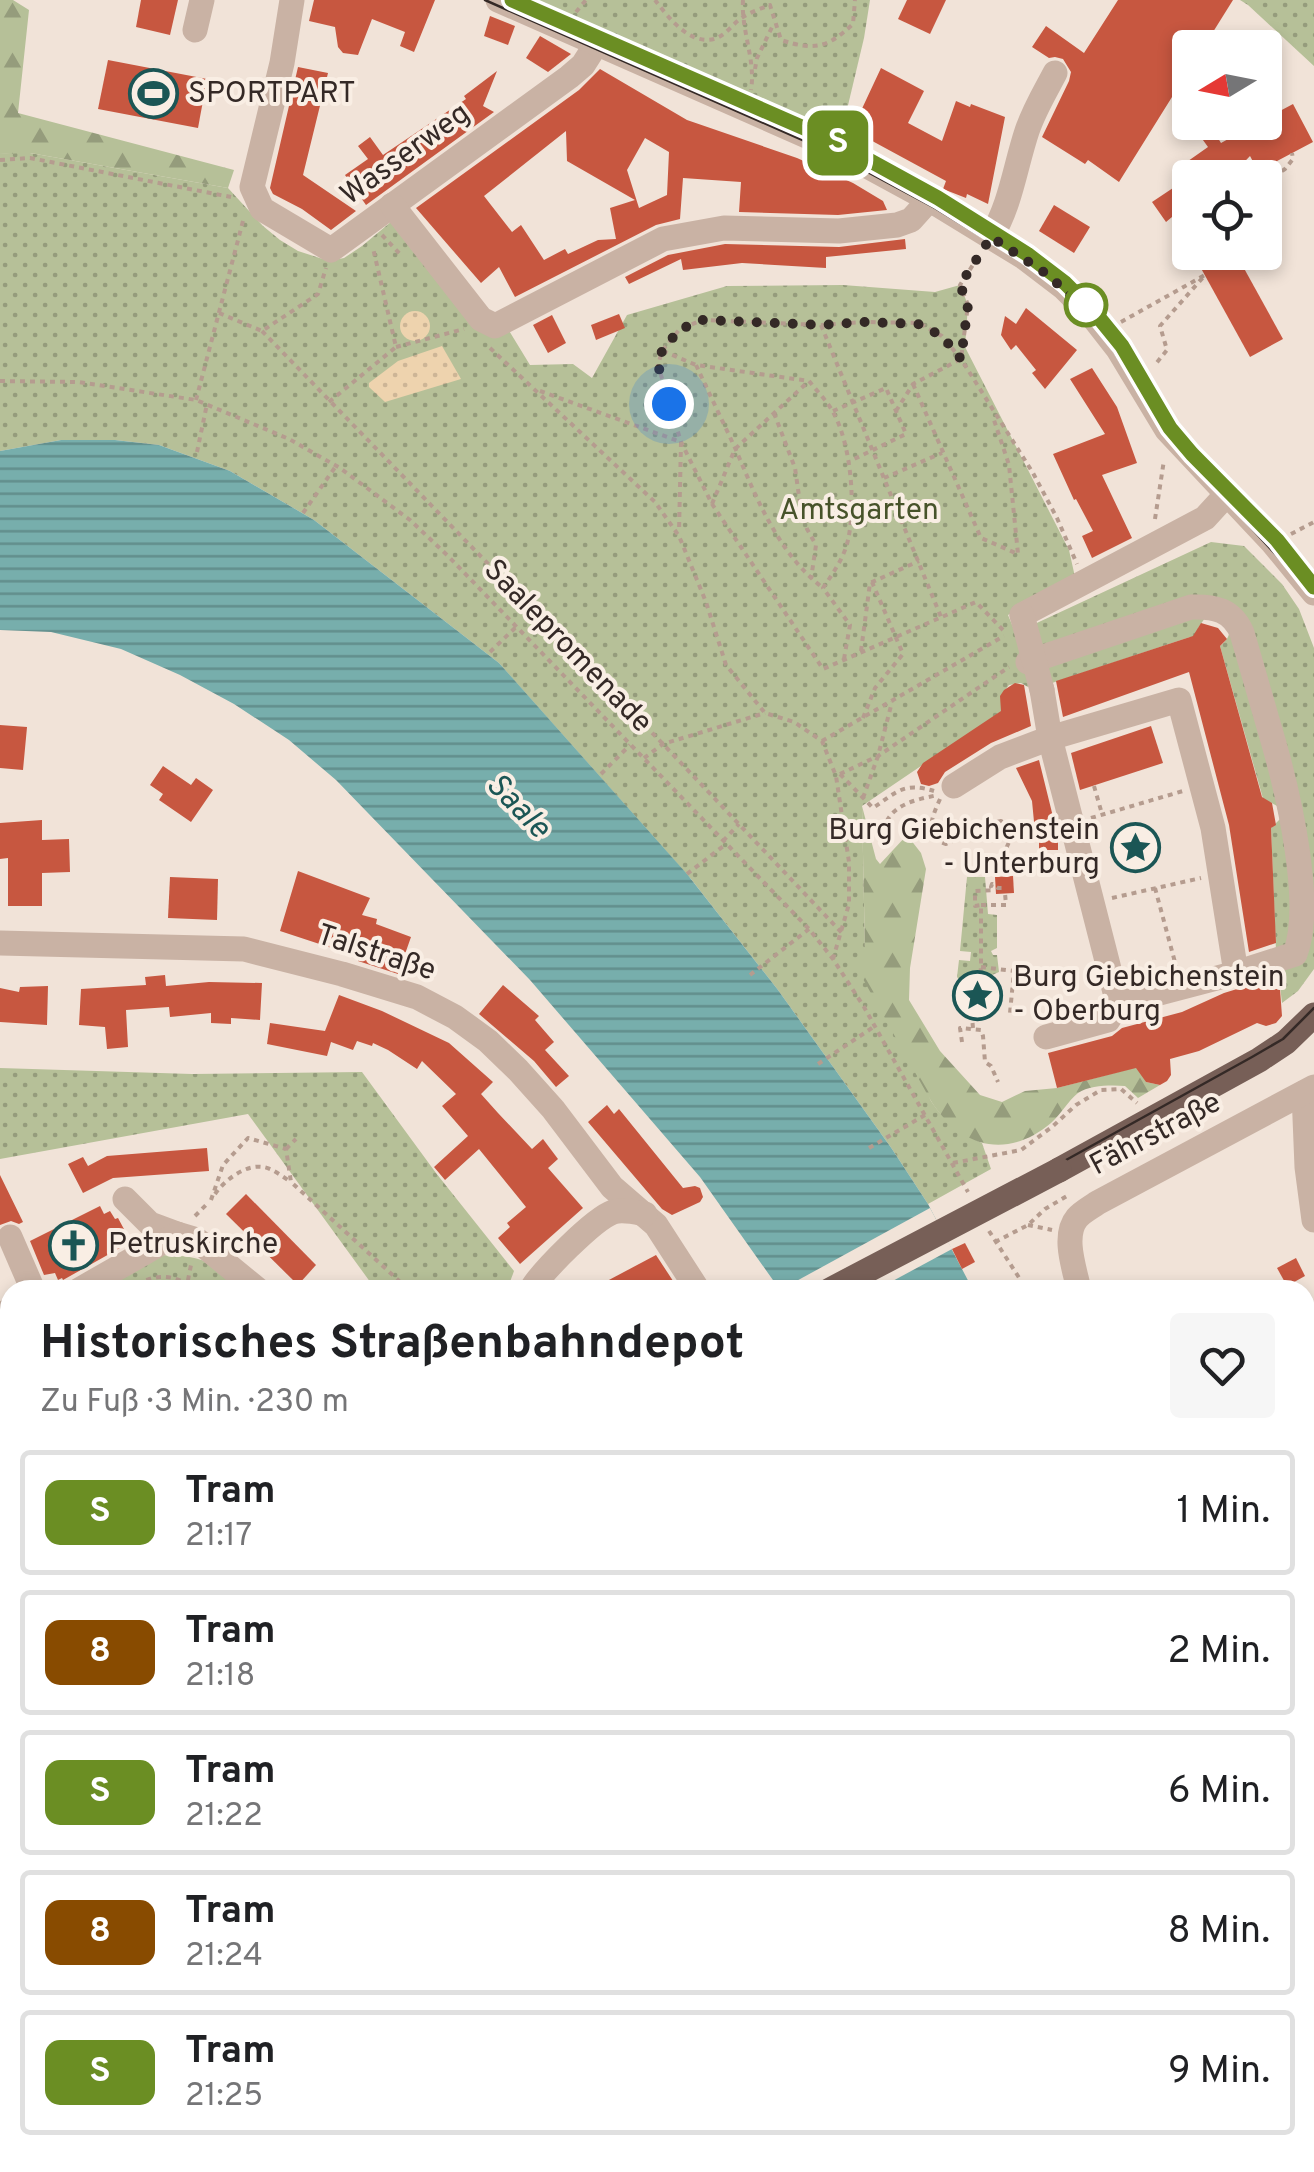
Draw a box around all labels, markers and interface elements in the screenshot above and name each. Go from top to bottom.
north arrow [1172,30,1282,140]
map controls [1172,30,1282,270]
sports icon: SPORTPART [127,68,179,120]
place label: SPORTPART [188,76,356,113]
street label: Wasserweg [334,96,478,214]
line badge: S [806,110,870,176]
text: S [827,121,849,165]
button: locate [1172,160,1282,270]
unlabelled marker [1065,284,1107,326]
your location [644,379,694,429]
park label: Amtsgarten [779,493,939,530]
street label: Saalepromenade [475,553,659,741]
water label: Saale [476,766,558,849]
place label: Burg Giebichenstein - Unterburg [828,813,1100,884]
place icon: Burg Giebichenstein - Unterburg [1109,822,1161,874]
street label: Talstraße [312,917,440,991]
place label: Burg Giebichenstein - Oberburg [1013,960,1285,1031]
place icon: Burg Giebichenstein - Oberburg [952,969,1004,1021]
street label: Fährstraße [1084,1085,1228,1185]
church icon: Petruskirche [47,1219,99,1271]
place label: Petruskirche [108,1227,278,1264]
button: heart [1170,1313,1275,1418]
text: Historisches Straßenbahndepot [40,1315,744,1375]
text: Zu Fuß · 3 Min. · 230 m [40,1383,349,1423]
text: Tram [185,1468,276,1517]
text: 1 Min. [1176,1488,1270,1537]
text: S [89,1490,111,1534]
text: 21:17 [185,1517,252,1557]
text: Tram [185,1608,276,1657]
text: 2 Min. [1167,1628,1270,1677]
text: 8 [89,1630,111,1674]
text: 21:18 [185,1657,255,1697]
text: Tram [185,1748,276,1797]
text: 6 Min. [1168,1768,1270,1817]
text: S [89,1770,111,1814]
text: 21:22 [185,1797,263,1837]
text: Tram [185,1888,276,1937]
text: 8 Min. [1167,1908,1270,1957]
text: 8 [89,1910,111,1954]
text: 21:24 [185,1937,263,1977]
text: Tram [185,2028,276,2077]
text: 9 Min. [1168,2048,1270,2097]
text: S [89,2050,111,2094]
text: 21:25 [185,2077,263,2117]

